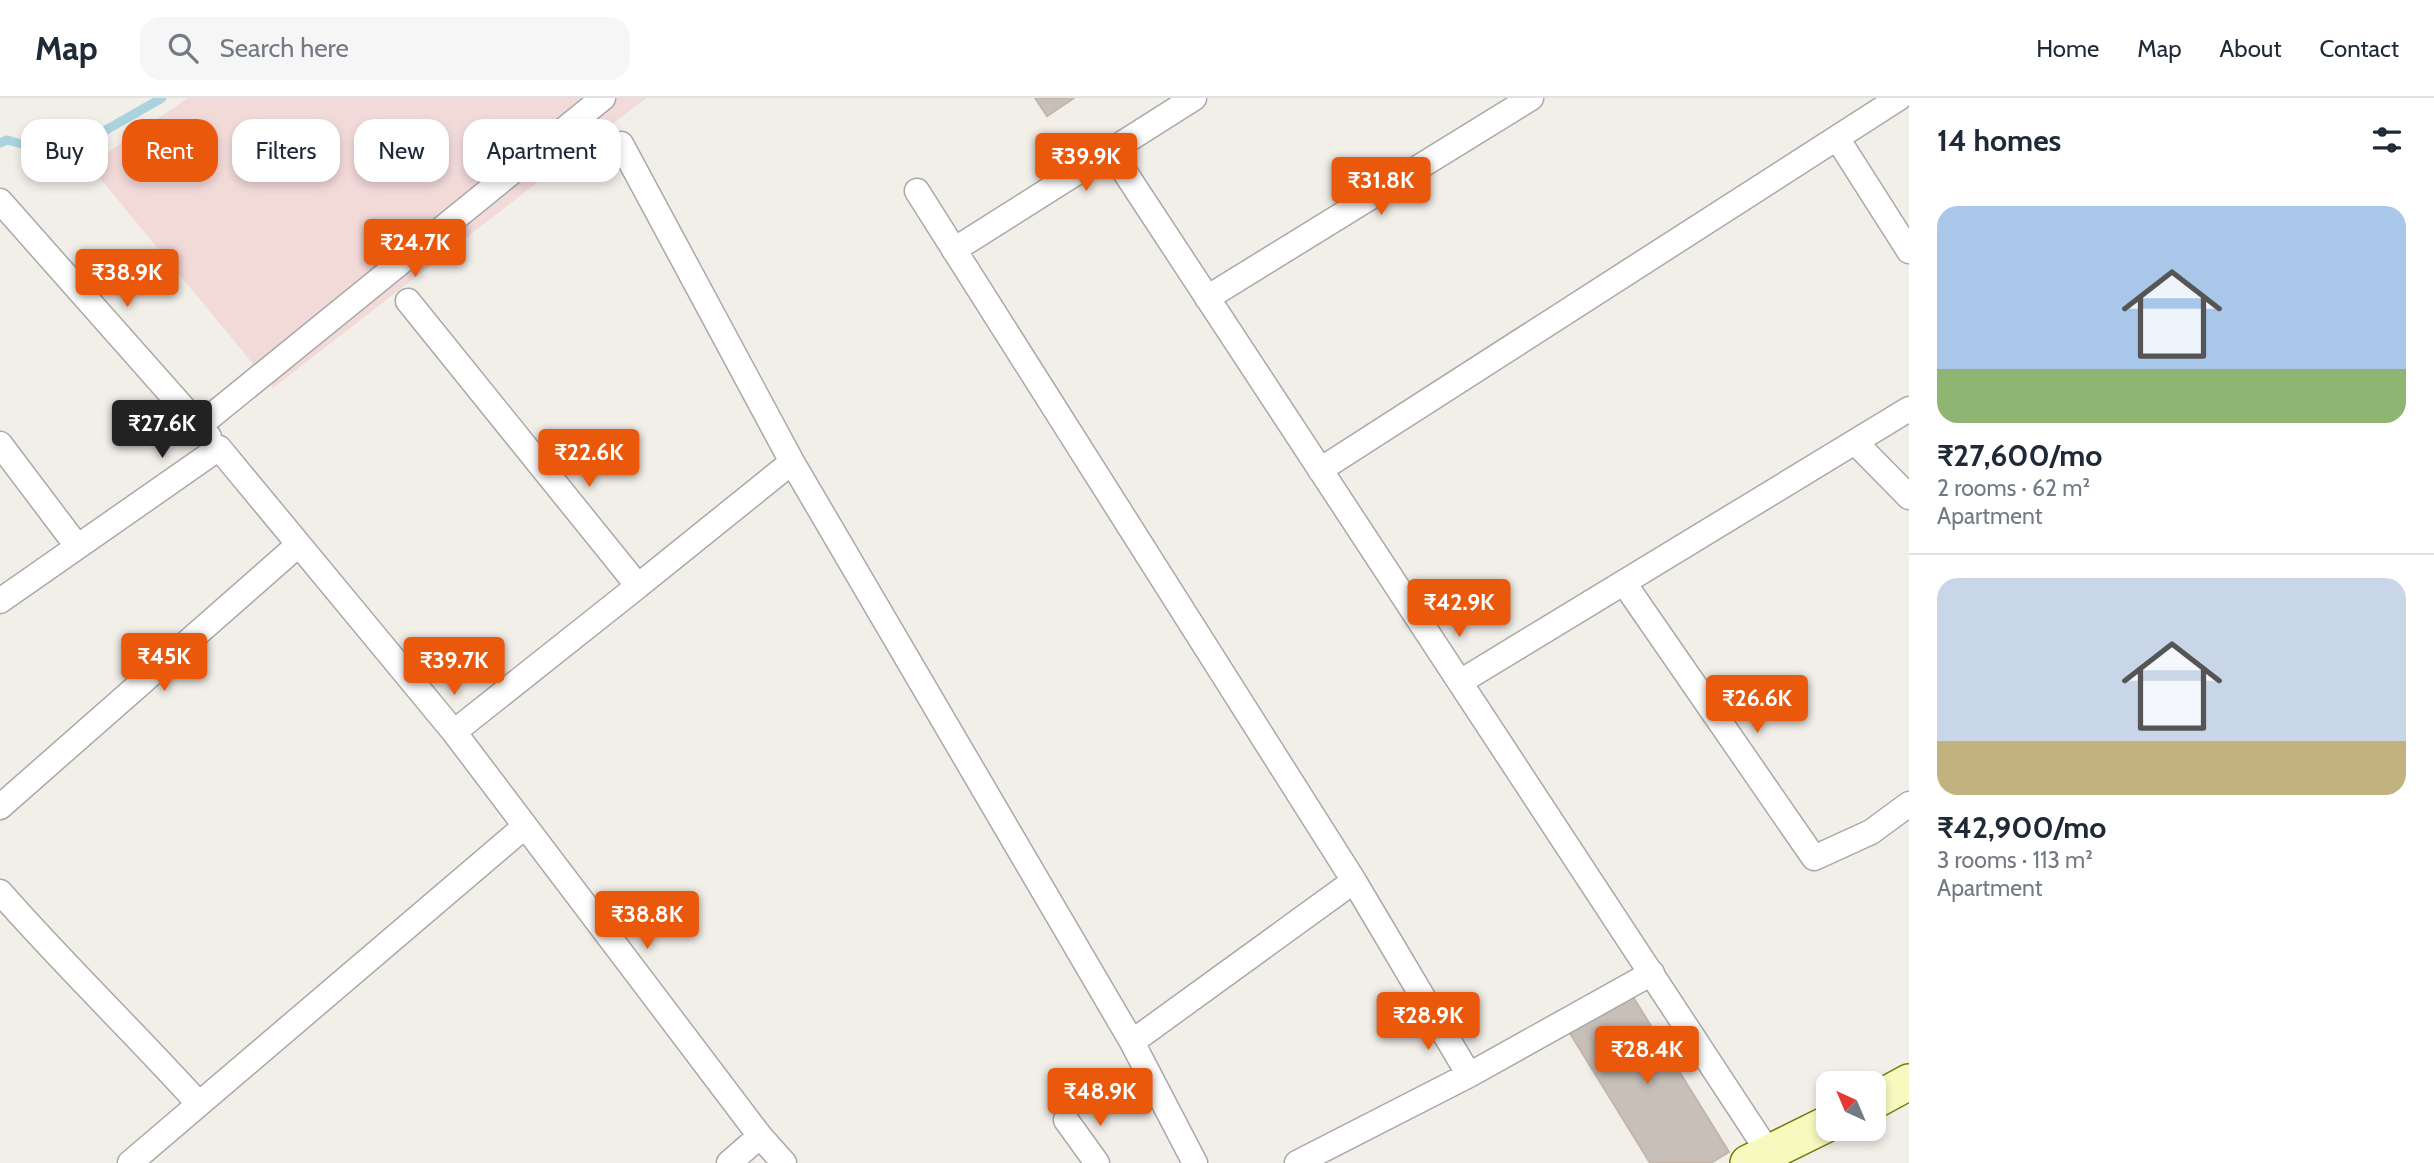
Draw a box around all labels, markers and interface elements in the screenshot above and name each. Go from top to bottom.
search box [140,17,630,80]
text: Map [35,28,98,68]
icon: search [164,29,202,67]
text: Search here [220,32,349,64]
text: Home [2036,34,2099,63]
text: Map [2137,34,2182,63]
text: About [2220,34,2282,63]
text: Contact [2320,34,2399,63]
chip: Buy [21,119,108,182]
chip: Rent [122,119,218,182]
chip: Filters [232,119,340,182]
chip: New [354,119,449,182]
chip: Apartment [463,119,621,182]
icon: filters [2368,121,2406,159]
text: 14 homes [1937,122,2061,159]
pin: ₹39.9K [1029,134,1143,193]
text: ₹39.9K [1051,142,1121,170]
pin: ₹31.8K [1324,158,1438,217]
text: ₹31.8K [1348,166,1414,194]
pin: ₹24.7K [358,220,472,279]
text: ₹24.7K [380,228,450,256]
pin: ₹38.9K [70,250,184,309]
icon: home [2109,251,2235,377]
text: ₹38.9K [92,258,162,286]
pin: ₹27.6K [105,400,219,460]
text: ₹27.6K [128,409,196,437]
pin: ₹22.6K [532,430,646,489]
text: ₹27,600/mo [1937,437,2102,474]
text: ₹22.6K [554,438,624,466]
text: 2 rooms · 62 m² [1937,474,2090,502]
text: Apartment [1937,502,2042,530]
pin: ₹42.9K [1402,580,1516,639]
text: ₹42.9K [1423,588,1495,616]
icon: home [2109,623,2235,749]
pin: ₹45K [123,634,205,693]
pin: ₹39.7K [397,638,511,697]
text: ₹45K [137,642,191,670]
text: ₹39.7K [420,646,488,674]
pin: ₹26.6K [1700,676,1814,735]
text: ₹26.6K [1722,684,1792,712]
text: ₹42,900/mo [1937,809,2106,846]
text: 3 rooms · 113 m² [1937,846,2093,874]
text: Apartment [1937,874,2042,902]
pin: ₹38.8K [590,892,704,951]
text: ₹38.8K [611,900,683,928]
pin: ₹28.9K [1371,992,1485,1052]
text: ₹28.9K [1393,1001,1463,1029]
pin: ₹28.4K [1590,1026,1704,1086]
text: ₹28.4K [1611,1035,1683,1063]
pin: ₹48.9K [1043,1068,1157,1128]
north arrow [1816,1071,1886,1141]
map controls [1816,1071,1886,1141]
text: ₹48.9K [1064,1077,1136,1105]

